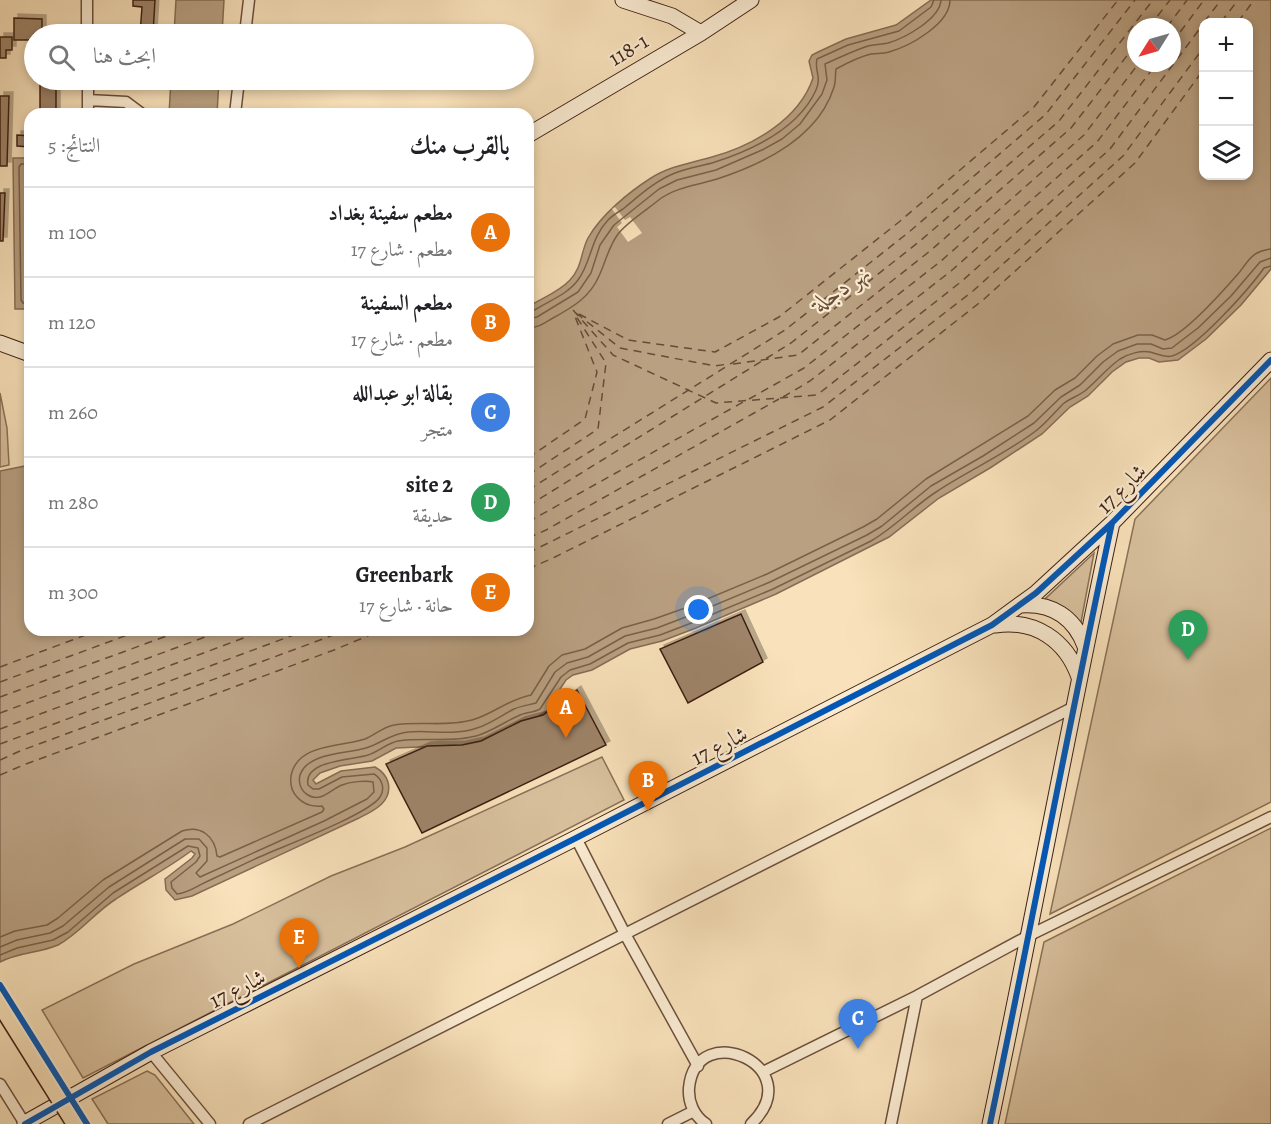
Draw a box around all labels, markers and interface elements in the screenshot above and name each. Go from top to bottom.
north arrow [1127,18,1181,72]
map controls [1199,18,1253,180]
button: + [1199,18,1253,72]
search box [24,24,534,90]
street label: 118-1 [603,26,654,73]
icon: search [45,41,78,74]
text: ابحث هنا [93,41,156,71]
button: − [1199,72,1253,126]
button: layers [1199,126,1253,180]
text: بالقرب منك [409,128,510,163]
text: النتائج: 5 [48,132,100,159]
text: مطعم سفينة بغداد [328,198,453,228]
text: 100 m [48,219,97,246]
text: A [484,219,497,246]
text: مطعم · شارع 17 [351,236,453,263]
water label: نهر دجلة [803,256,877,321]
text: مطعم السفينة [360,288,453,318]
text: 120 m [48,309,96,336]
text: B [484,309,497,336]
text: مطعم · شارع 17 [351,326,453,353]
text: بقالة ابو عبدالله [352,378,453,408]
text: 260 m [48,399,98,426]
text: C [484,399,497,426]
text: متجر [421,416,453,443]
street label: شارع 17 [1090,457,1155,522]
text: site 2 [406,470,453,500]
text: 280 m [48,489,98,516]
text: D [484,489,497,516]
text: حديقة [413,502,453,529]
text: Greenbark [355,560,453,590]
text: 300 m [48,579,98,606]
text: E [485,579,496,606]
text: حانة · شارع 17 [359,592,453,619]
your location [684,595,713,624]
pin: D [1168,610,1208,660]
pin: A [546,688,586,738]
street label: شارع 17 [686,719,754,775]
pin: B [628,762,668,811]
pin: E [280,918,318,968]
street label: شارع 17 [204,962,272,1018]
pin: C [838,1000,878,1049]

